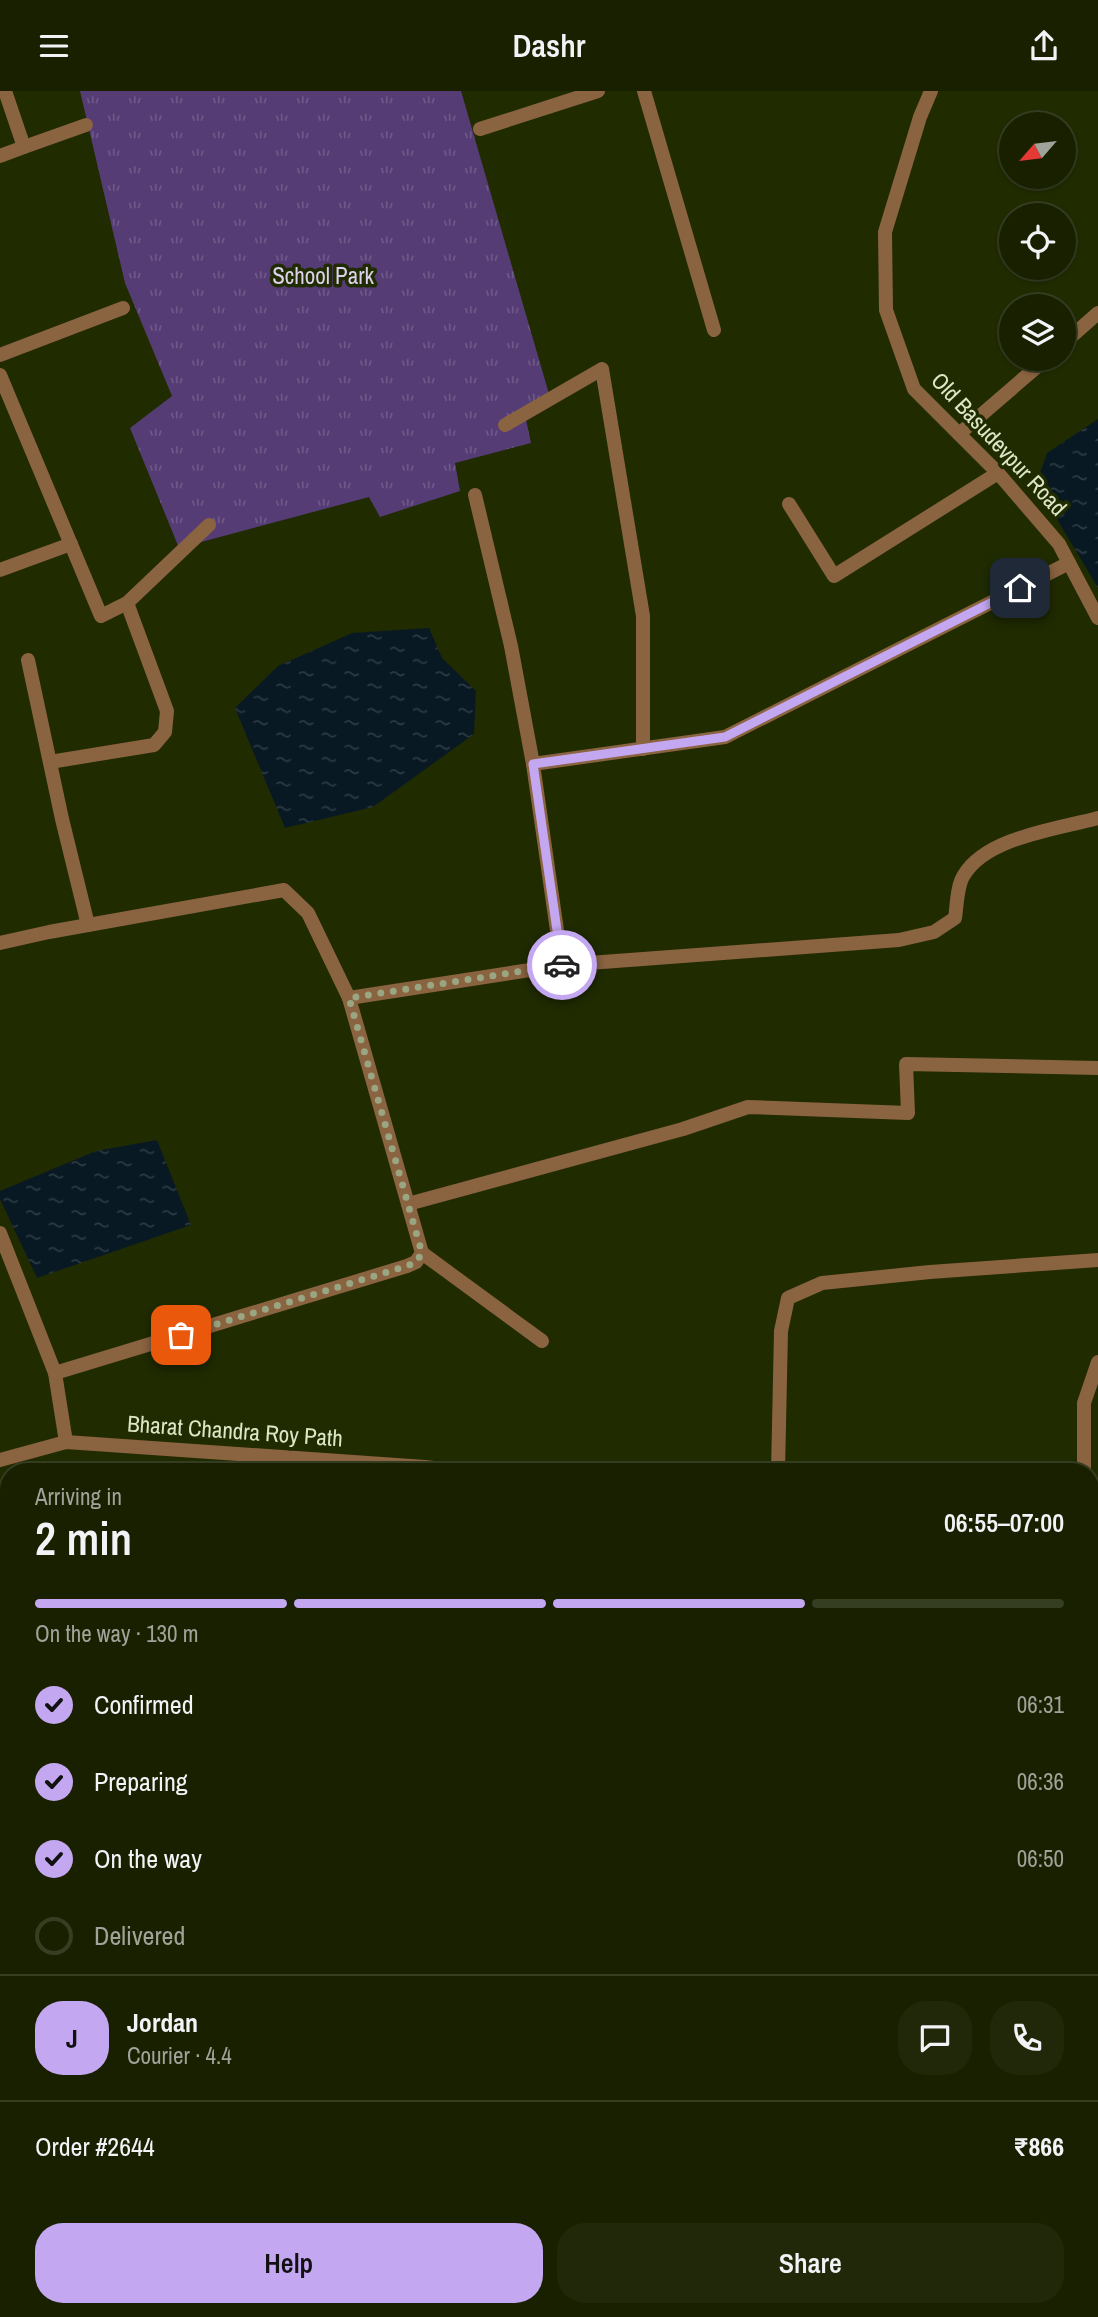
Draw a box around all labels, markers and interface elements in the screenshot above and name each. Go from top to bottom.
text: Dashr [513,24,585,67]
icon: menu [35,27,73,65]
icon: share [1025,27,1063,65]
north arrow [999,112,1076,189]
map controls [999,112,1076,371]
button: locate [999,203,1076,280]
park label: School Park [272,260,374,291]
button: layers [999,294,1076,371]
street label: Old Basudevpur Road [925,365,1074,522]
pin [990,558,1050,618]
icon: home [1001,569,1039,607]
courier [527,930,597,1000]
icon: car [543,946,581,984]
pin [151,1305,211,1365]
icon: bag [162,1316,200,1354]
street label: Bharat Chandra Roy Path [126,1408,344,1453]
text: Arriving in [35,1481,122,1512]
text: 06:55–07:00 [944,1505,1064,1540]
text: 2 min [35,1507,132,1569]
text: On the way · 130 m [35,1618,199,1649]
icon: check [35,1686,73,1724]
text: Confirmed [94,1687,194,1722]
text: 06:31 [1017,1689,1064,1720]
icon: check [35,1763,73,1801]
text: Preparing [94,1764,188,1799]
text: 06:36 [1017,1766,1064,1797]
icon: check [35,1840,73,1878]
text: On the way [94,1841,202,1876]
text: 06:50 [1017,1843,1064,1874]
text: Delivered [94,1918,185,1953]
button: chat [898,2001,972,2075]
button: phone [990,2001,1064,2075]
text: Jordan [127,2005,198,2040]
text: J [66,2021,78,2056]
text: Courier · 4.4 [127,2040,232,2071]
text: Order #2644 [35,2129,155,2164]
text: ₹866 [1013,2129,1064,2164]
button: Help [35,2223,543,2303]
button: Share [557,2223,1064,2303]

